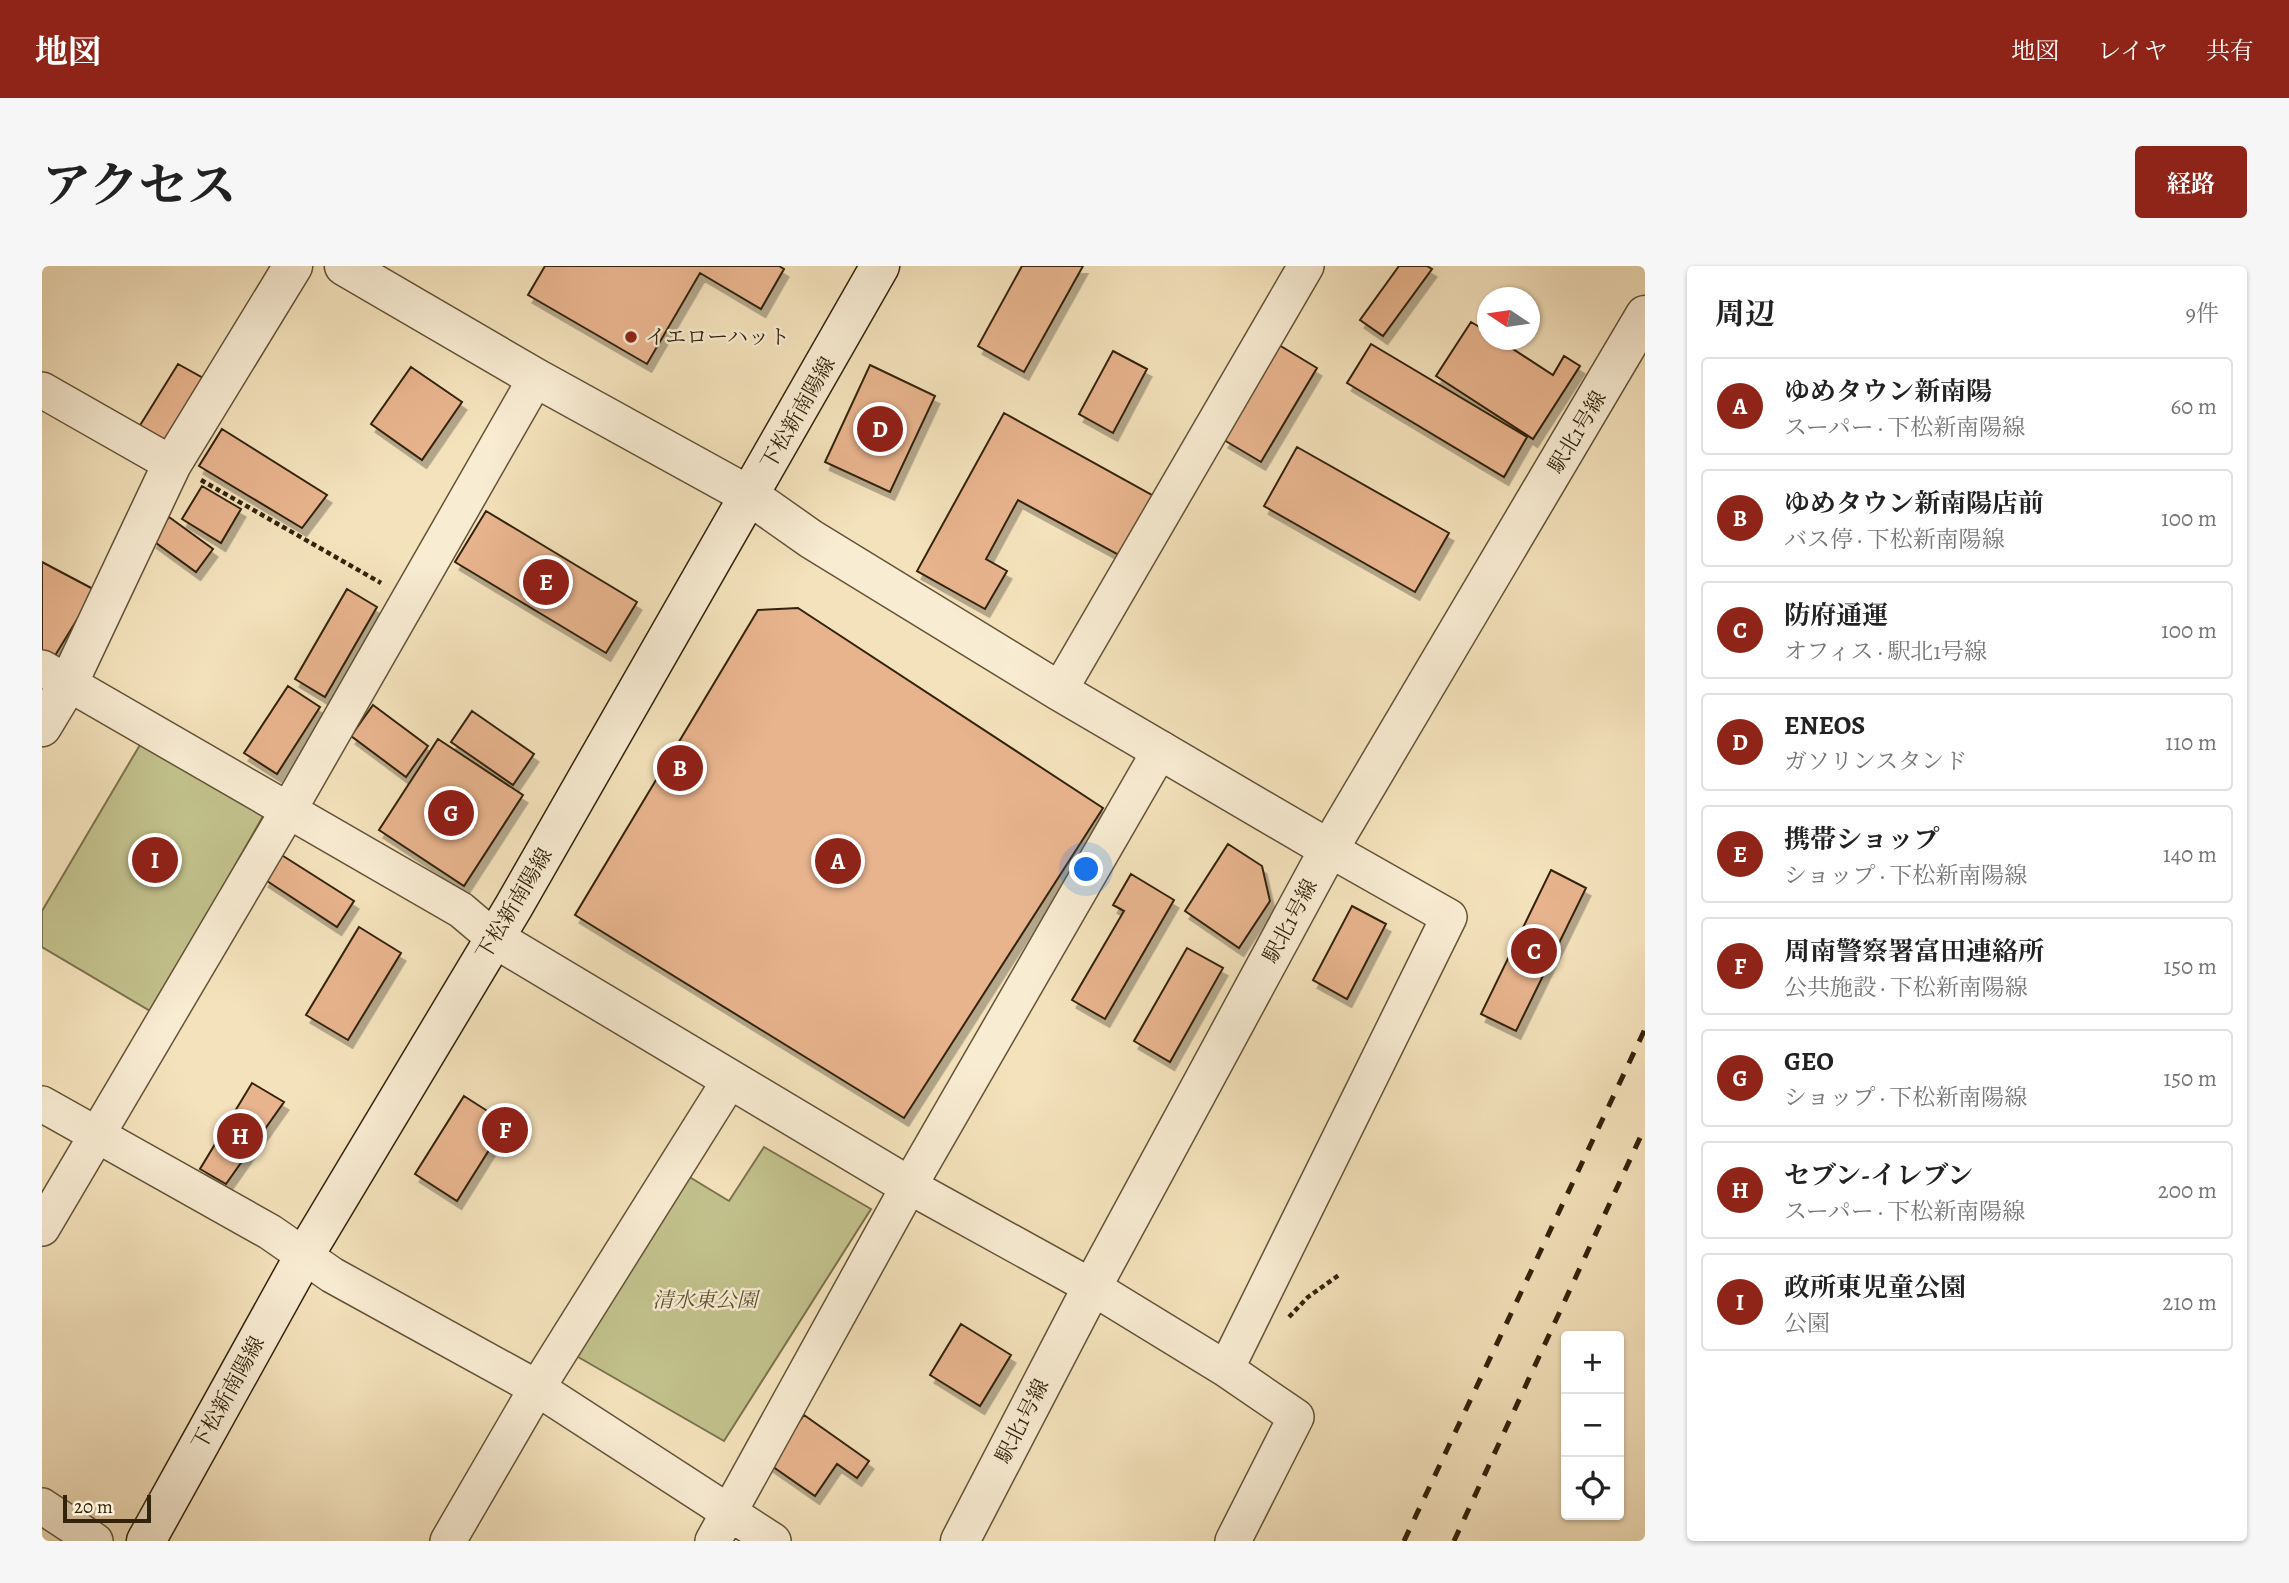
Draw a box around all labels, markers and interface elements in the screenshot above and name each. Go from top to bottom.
text: 地図 [35,29,101,74]
text: 地図 [2011,35,2059,67]
text: レイヤ [2097,35,2168,67]
text: 共有 [2206,35,2254,67]
button: 経路 [2135,146,2247,218]
text: アクセス [42,152,237,219]
north arrow [1477,287,1540,350]
text: 周辺 [1715,294,1775,334]
text: 9件 [2186,298,2219,329]
place label: イエローハット [645,323,790,351]
marker: イエローハット [623,329,639,345]
street label: 下松新南陽線 [754,351,842,475]
text: ゆめタウン新南陽 [1784,374,1992,409]
street label: 駅北1号線 [1542,386,1612,478]
text: A [1733,391,1747,422]
text: 60 m [2170,391,2217,422]
pin: D [857,403,903,455]
text: スーパー · 下松新南陽線 [1784,412,2025,443]
text: ゆめタウン新南陽店前 [1784,486,2044,521]
text: B [1733,503,1747,534]
text: 100 m [2161,503,2217,534]
text: バス停 · 下松新南陽線 [1784,524,2005,555]
pin: E [523,556,569,608]
text: 防府通運 [1784,598,1888,633]
text: C [1733,615,1747,646]
text: 100 m [2161,615,2217,646]
text: オフィス · 駅北1号線 [1784,636,1987,667]
text: ENEOS [1784,708,1865,743]
text: D [1732,727,1748,758]
text: 110 m [2165,727,2217,758]
pin: B [657,742,703,794]
text: ガソリンスタンド [1784,746,1967,777]
pin: G [428,787,474,839]
text: 携帯ショップ [1784,822,1939,857]
pin: I [132,834,178,886]
pin: A [815,835,861,887]
text: E [1733,839,1747,870]
text: 140 m [2163,839,2217,870]
street label: 下松新南陽線 [470,843,558,965]
your location [1069,852,1103,886]
text: ショップ · 下松新南陽線 [1784,860,2027,891]
street label: 駅北1号線 [1256,874,1324,968]
pin: C [1511,925,1557,977]
text: 周南警察署富田連絡所 [1784,934,2044,969]
text: F [1734,951,1746,982]
text: 150 m [2163,951,2217,982]
text: 公共施設 · 下松新南陽線 [1784,972,2028,1003]
text: GEO [1784,1044,1834,1079]
text: G [1732,1063,1748,1094]
text: 150 m [2163,1063,2217,1094]
text: ショップ · 下松新南陽線 [1784,1082,2027,1113]
pin: F [482,1104,528,1156]
pin: H [217,1110,263,1162]
text: セブン-イレブン [1784,1158,1973,1193]
text: H [1731,1175,1749,1206]
text: 200 m [2158,1175,2217,1206]
text: スーパー · 下松新南陽線 [1784,1196,2025,1227]
text: 政所東児童公園 [1784,1270,1966,1305]
park label: 清水東公園 [653,1286,760,1314]
text: I [1736,1287,1744,1318]
text: 210 m [2162,1287,2217,1318]
text: 公園 [1784,1308,1830,1339]
street label: 下松新南陽線 [185,1331,271,1455]
map controls [1561,1331,1624,1520]
button: + [1561,1331,1624,1394]
street label: 駅北1号線 [989,1374,1055,1468]
button: − [1561,1394,1624,1457]
button: locate [1561,1457,1624,1520]
scale bar [63,1492,150,1524]
text: 20 m [74,1494,113,1520]

